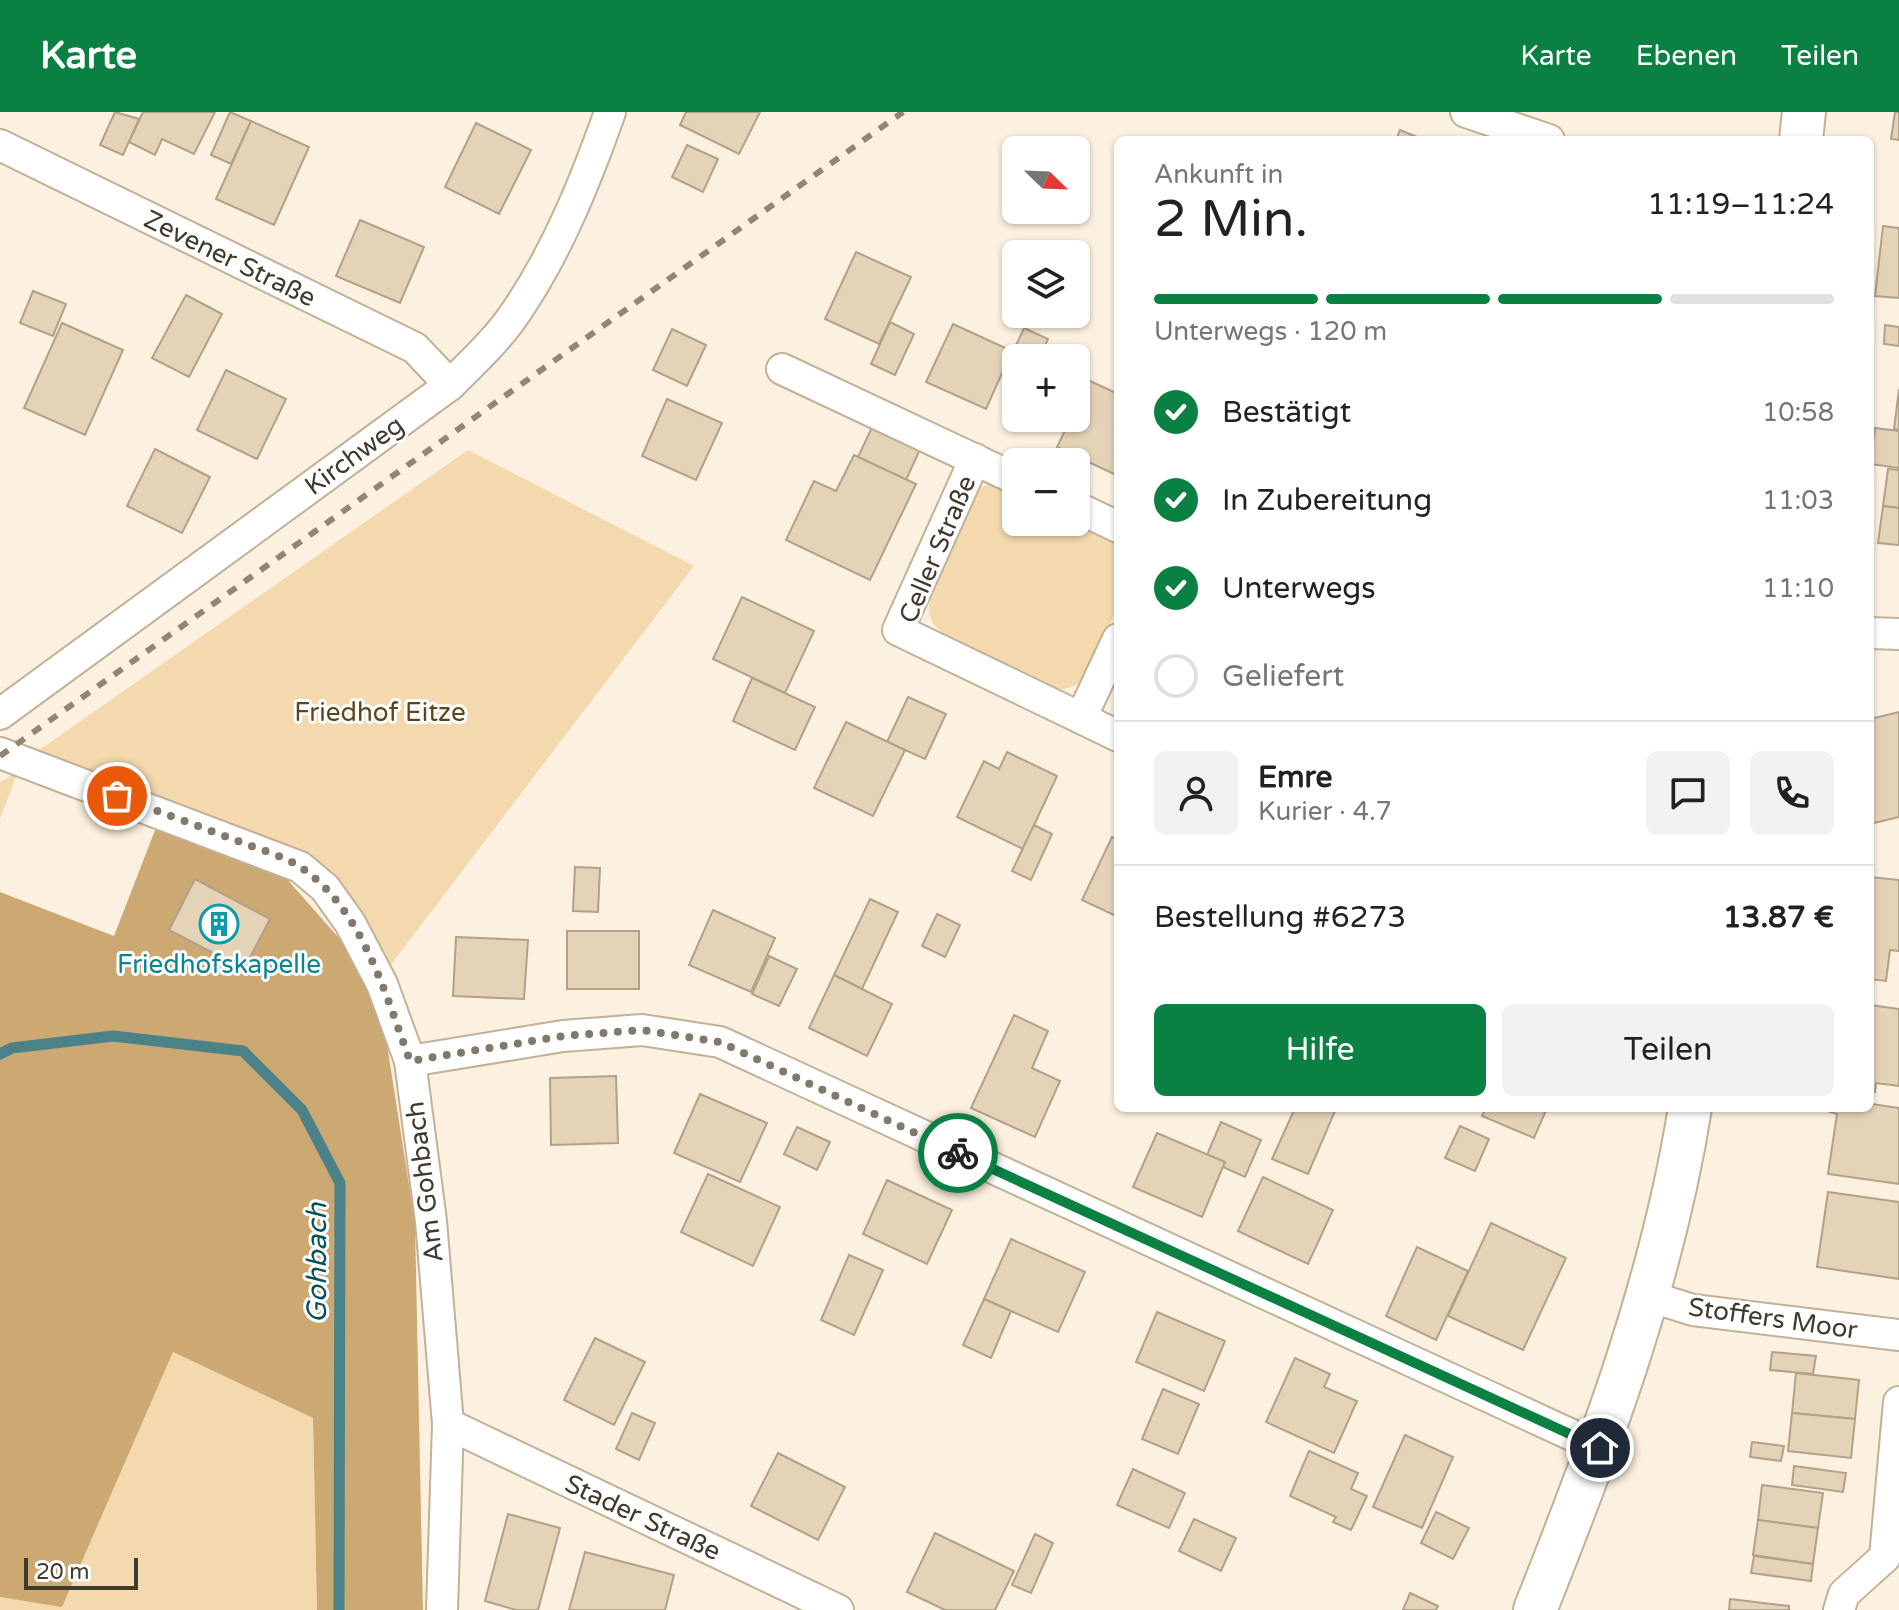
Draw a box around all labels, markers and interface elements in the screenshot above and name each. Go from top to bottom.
text: Karte [40,33,137,79]
text: Karte [1520,39,1592,73]
text: Ebenen [1636,39,1737,73]
text: Teilen [1781,39,1859,73]
north arrow [1002,136,1090,224]
map controls [1002,136,1090,536]
text: Ankunft in [1154,159,1283,190]
text: 11:19–11:24 [1647,186,1834,223]
text: 2 Min. [1154,188,1308,251]
street label: Zevener Straße [139,203,321,313]
button: layers [1002,240,1090,328]
text: Unterwegs · 120 m [1154,316,1387,347]
button: + [1002,344,1090,432]
icon: check [1154,390,1198,434]
text: Bestätigt [1222,394,1351,431]
text: 10:58 [1762,397,1834,428]
street label: Kirchweg [299,409,410,502]
button: − [1002,448,1090,536]
street label: Celler Straße [892,471,982,628]
icon: check [1154,478,1198,522]
text: In Zubereitung [1222,482,1432,519]
text: 11:03 [1762,485,1834,516]
icon: check [1154,566,1198,610]
text: Unterwegs [1222,570,1376,607]
text: 11:10 [1762,573,1834,604]
text: Geliefert [1222,658,1344,695]
park label: Friedhof Eitze [294,697,466,728]
button: person [1154,751,1238,835]
button: chat [1646,751,1730,835]
button: phone [1750,751,1834,835]
text: Emre [1258,759,1333,796]
pin [83,762,151,830]
icon: bag [95,774,139,818]
text: Kurier · 4.7 [1258,796,1392,827]
text: Bestellung #6273 [1154,899,1406,936]
text: 13.87 € [1723,899,1834,936]
building icon: Friedhofskapelle [198,903,240,945]
place label: Friedhofskapelle [117,949,321,980]
button: Hilfe [1154,1004,1486,1096]
button: Teilen [1502,1004,1834,1096]
street label: Am Gohbach [399,1100,450,1264]
courier [918,1113,998,1193]
icon: bike [936,1131,980,1175]
water label: Gohbach [300,1202,334,1323]
street label: Stoffers Moor [1686,1291,1860,1346]
pin [1566,1414,1634,1482]
icon: home [1578,1426,1622,1470]
street label: Stader Straße [560,1468,726,1567]
scale bar [24,1554,138,1590]
text: 20 m [36,1559,90,1585]

